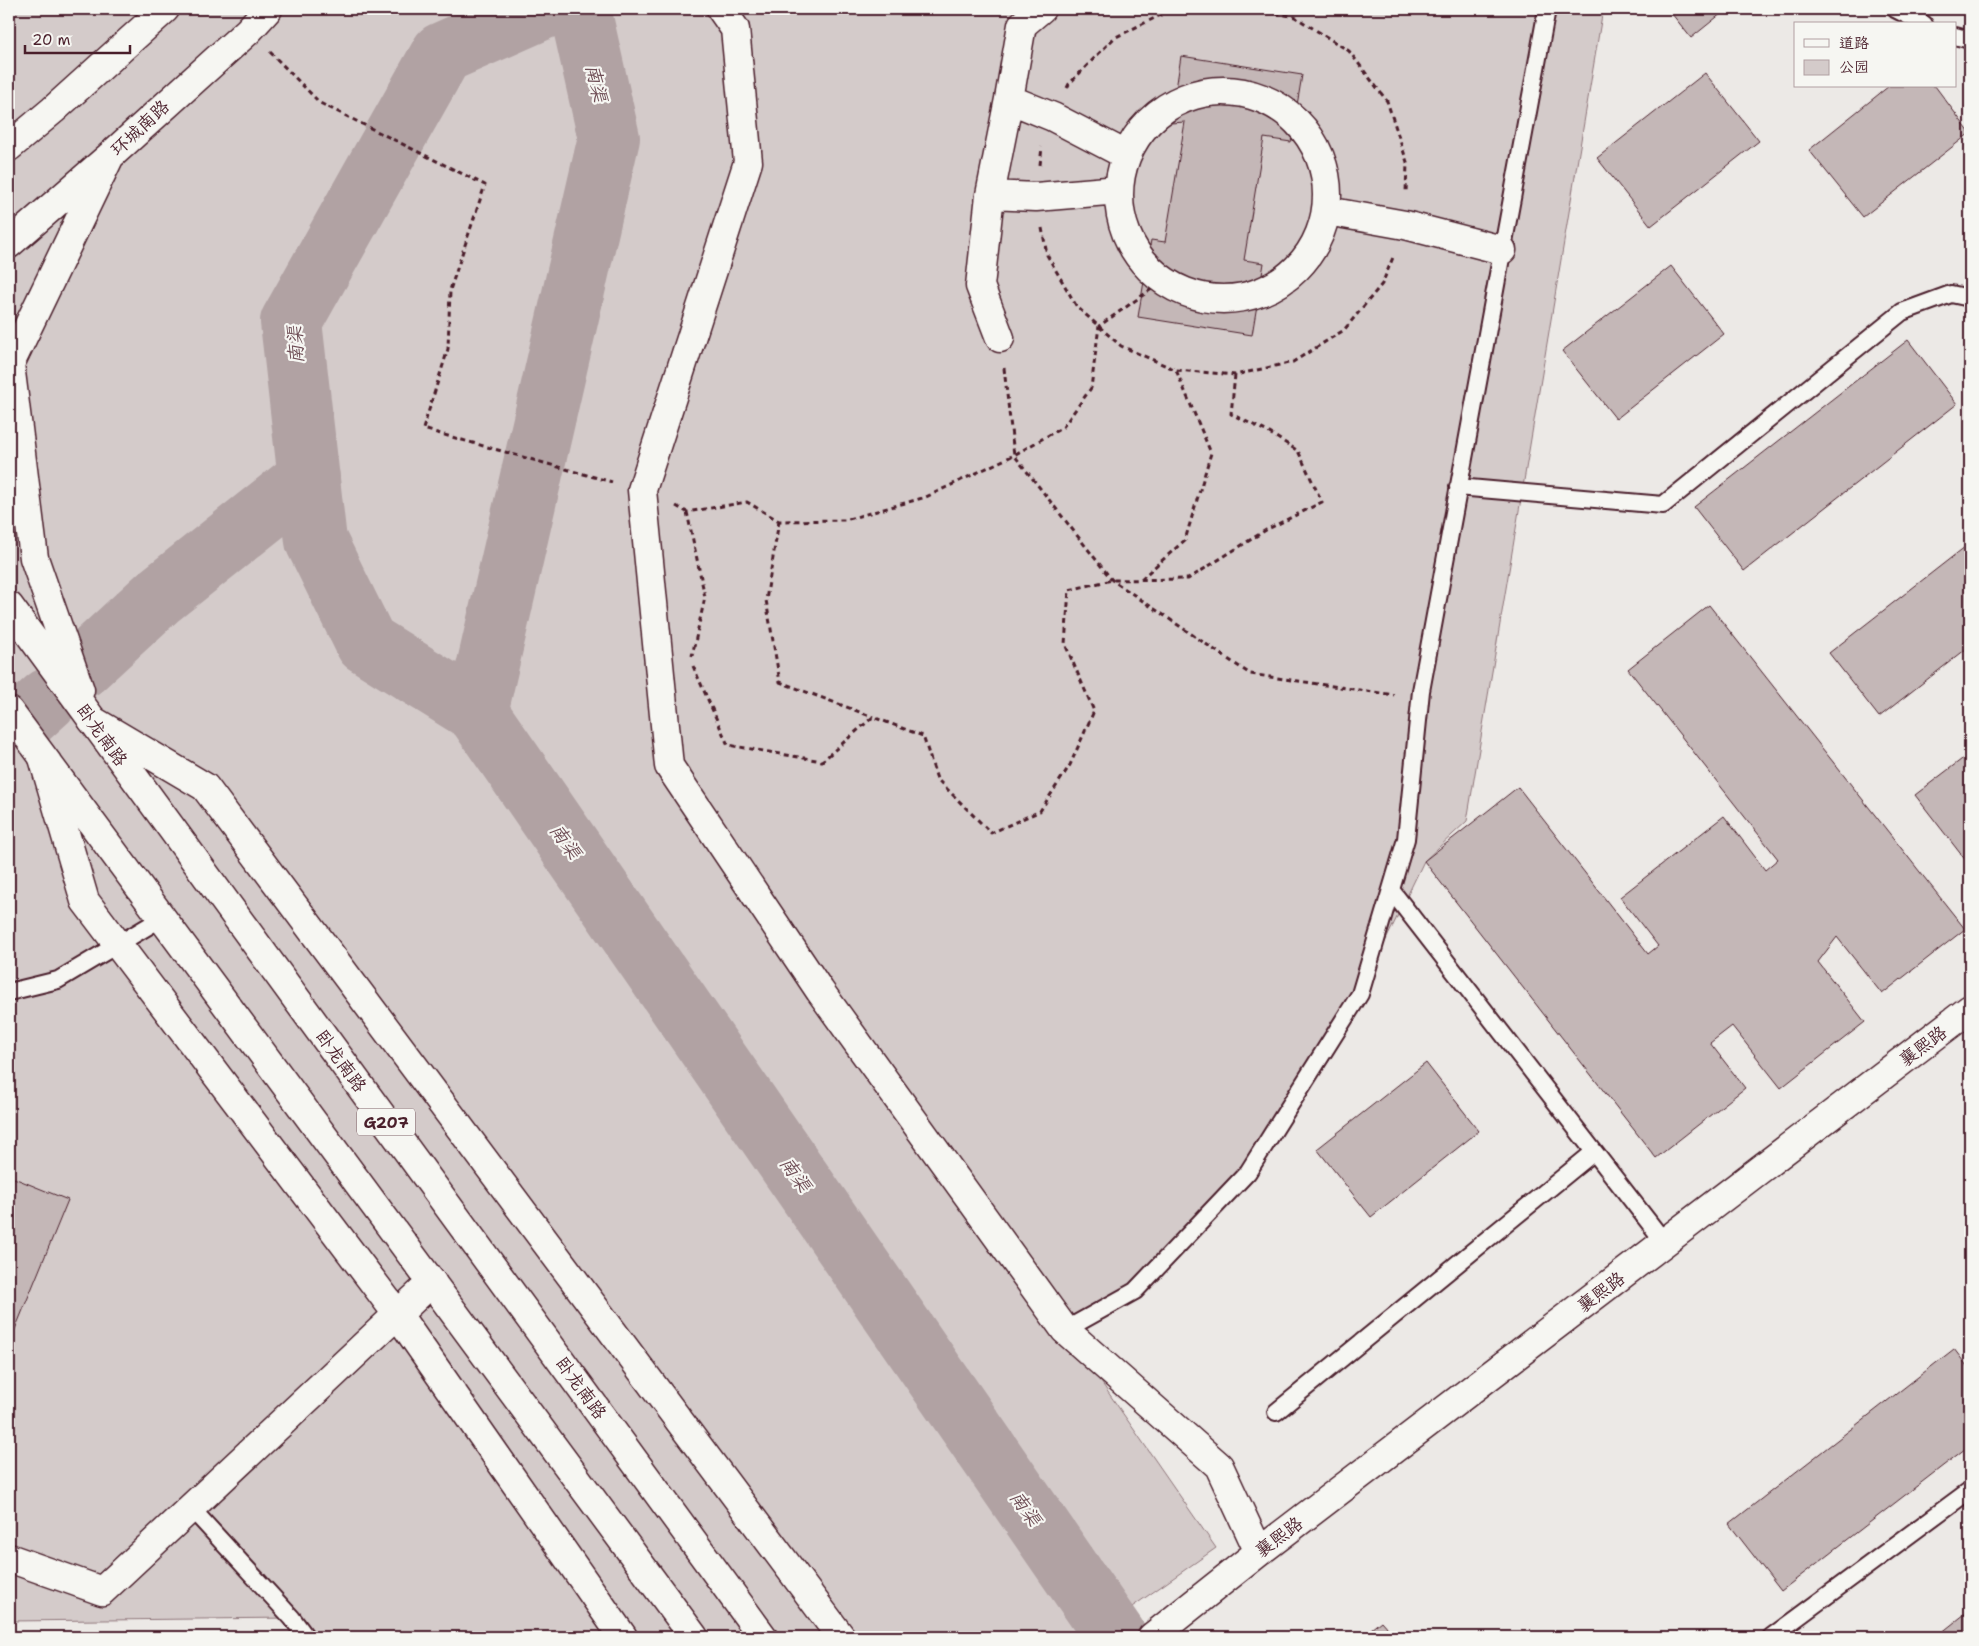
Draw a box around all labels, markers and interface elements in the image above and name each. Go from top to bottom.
scale bar [25,22,130,54]
legend [1794,22,1956,88]
text: 20 m [32,30,71,50]
text: 道路 [1839,33,1869,53]
text: 公园 [1839,57,1869,77]
water label: 南渠 [580,62,613,106]
street label: 环城南路 [105,95,175,161]
water label: 南渠 [282,323,309,365]
street label: 卧龙南路 [71,699,133,771]
water label: 南渠 [544,819,588,866]
street label: 襄熙路 [1894,1020,1952,1072]
street label: 卧龙南路 [310,1025,372,1097]
road number: G207 [357,1108,415,1136]
water label: 南渠 [774,1152,818,1199]
street label: 襄熙路 [1572,1266,1630,1318]
street label: 卧龙南路 [550,1352,612,1424]
water label: 南渠 [1004,1486,1048,1533]
street label: 襄熙路 [1250,1511,1308,1563]

